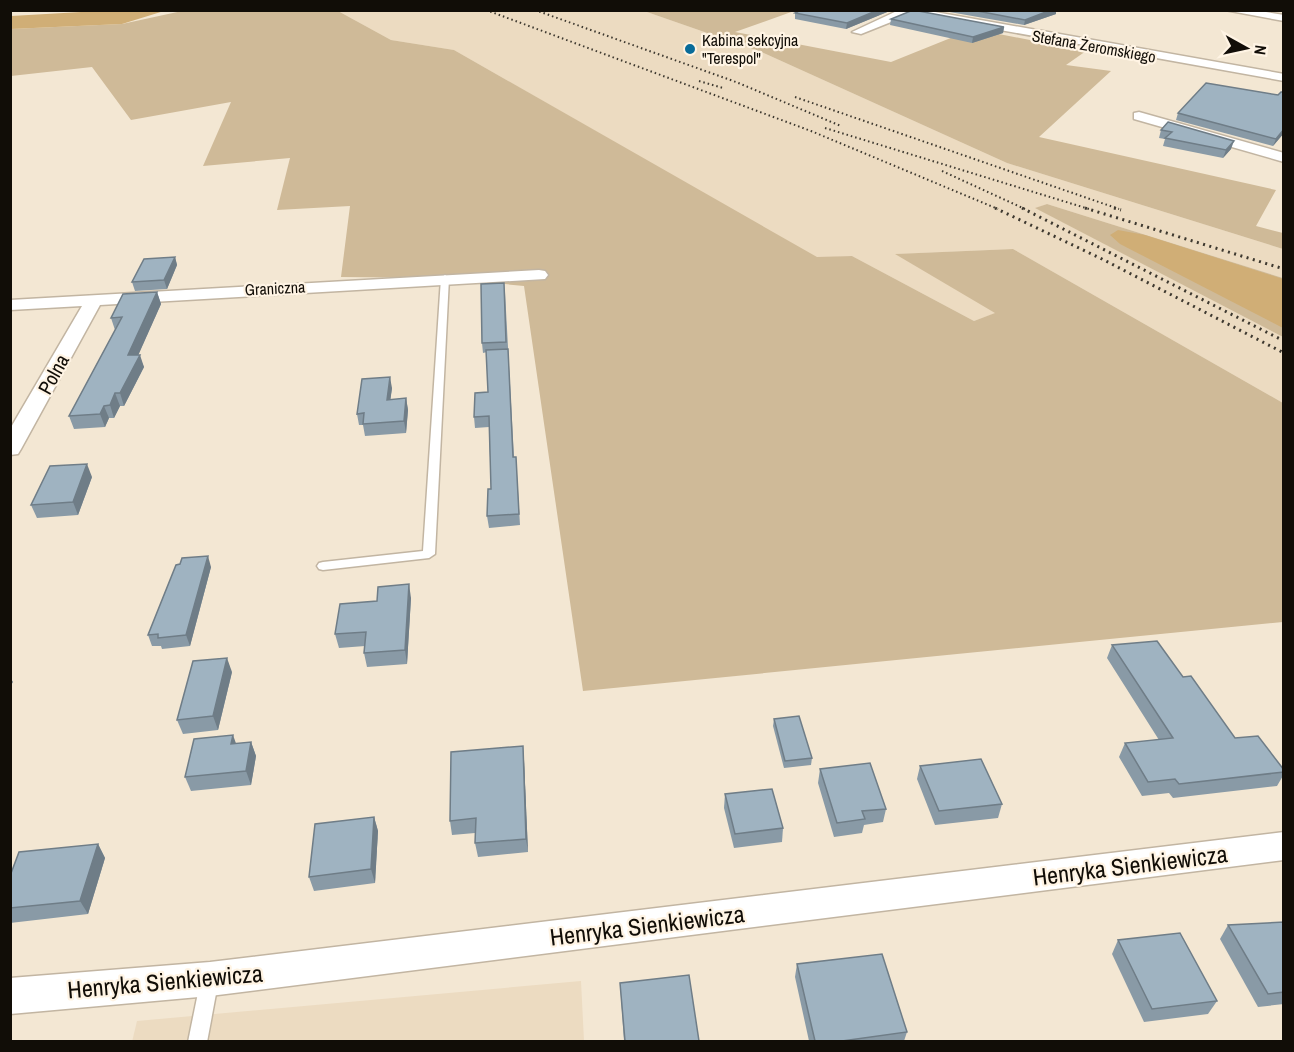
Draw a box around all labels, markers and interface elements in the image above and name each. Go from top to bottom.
north arrow [1216,18,1276,78]
street label: Stefana Żeromskiego [1030,24,1158,68]
place label: Kabina sekcyjna "Terespol" [702,29,799,69]
marker: Kabina sekcyjna "Terespol" [683,42,697,56]
text: N [1249,44,1272,56]
street label: Graniczna [244,275,306,301]
street label: Polna [31,349,75,399]
street label: Henryka Sienkiewicza [1031,837,1229,893]
street label: Henryka Sienkiewicza [548,897,746,953]
street label: Henryka Sienkiewicza [66,957,264,1005]

